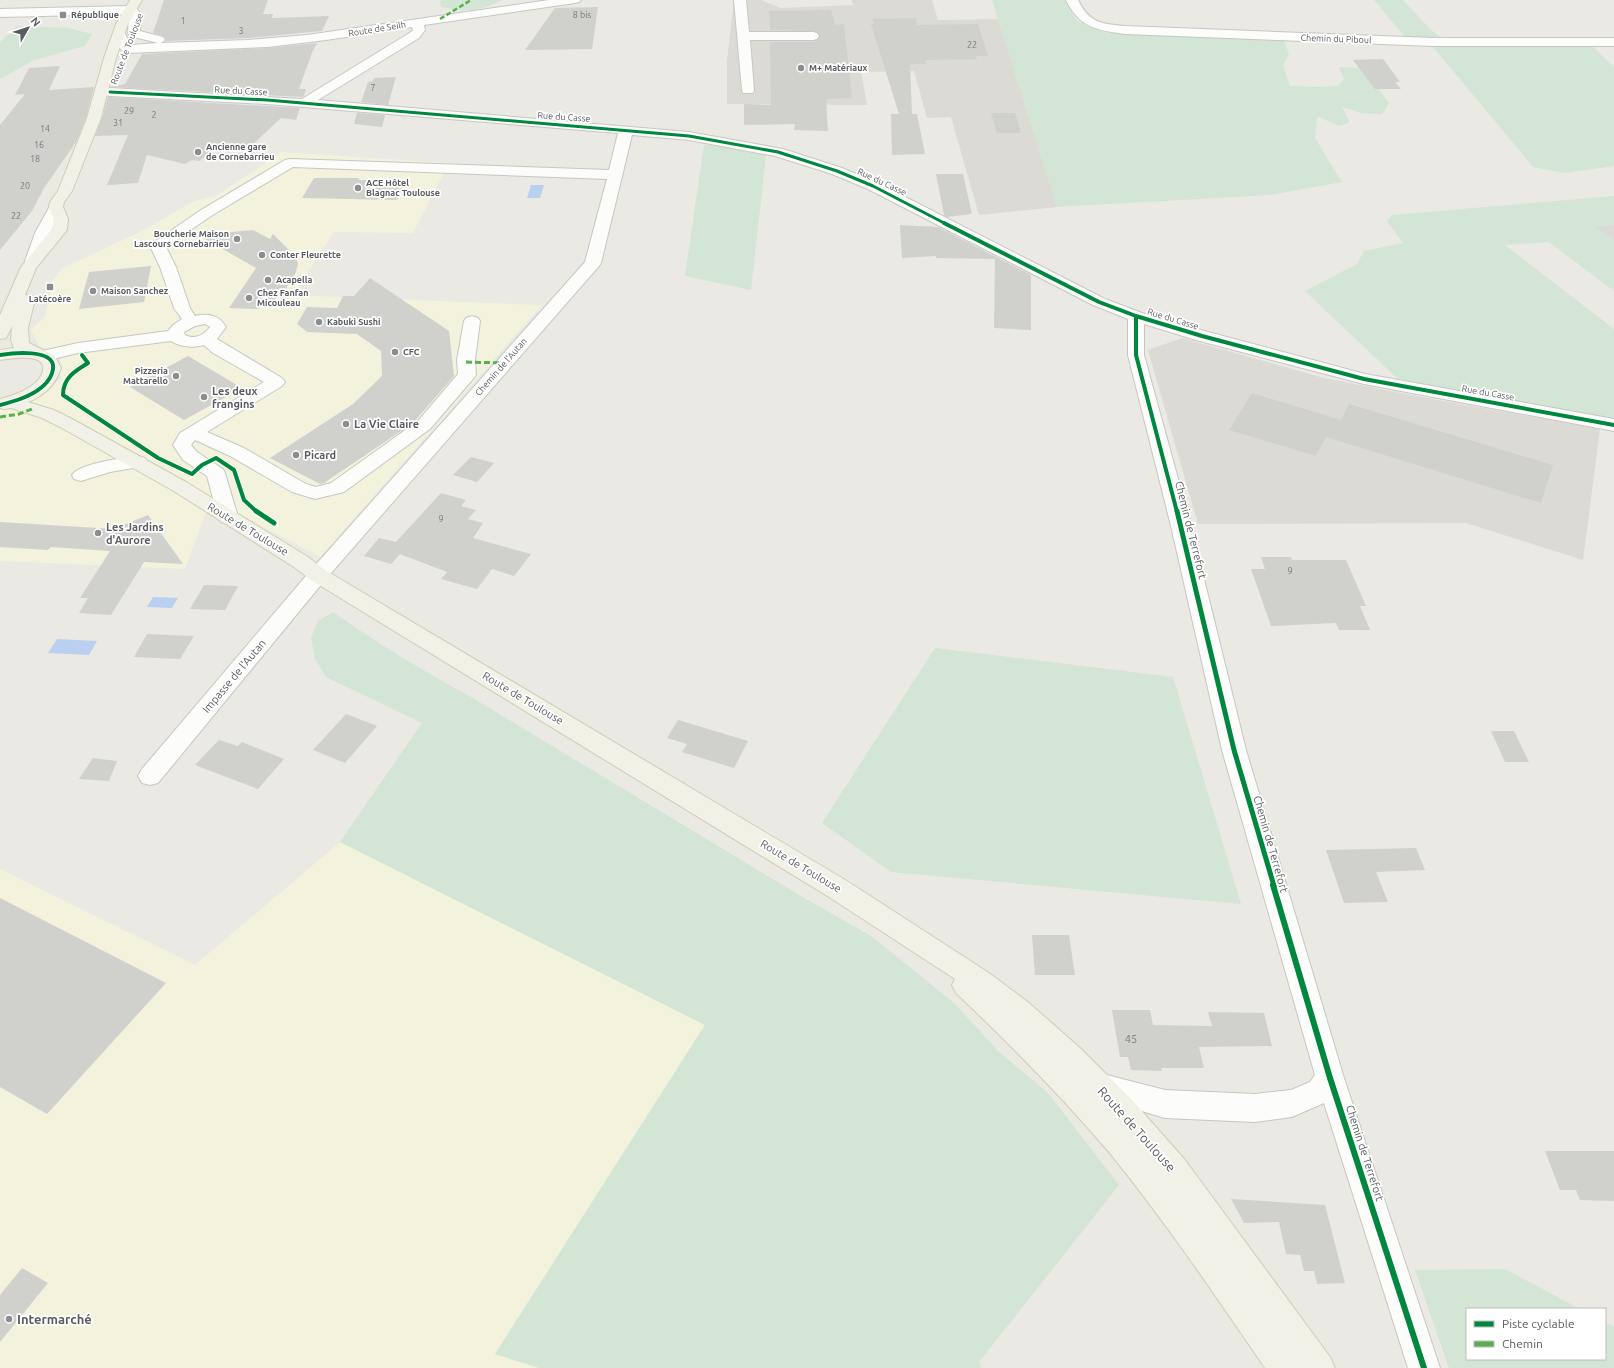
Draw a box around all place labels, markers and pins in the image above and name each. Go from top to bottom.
marker: République [58,10,68,20]
place label: République [71,10,119,20]
marker: M+ Matériaux [796,63,806,73]
place label: M+ Matériaux [809,63,867,73]
place label: Ancienne gare de Cornebarrieu [206,142,275,162]
marker: Ancienne gare de Cornebarrieu [193,147,203,157]
place label: ACE Hôtel Blagnac Toulouse [366,178,440,198]
marker: ACE Hôtel Blagnac Toulouse [353,183,363,193]
place label: Boucherie Maison Lascours Cornebarrieu [134,229,229,249]
marker: Boucherie Maison Lascours Cornebarrieu [232,234,242,244]
marker: Conter Fleurette [257,250,267,260]
place label: Conter Fleurette [270,250,341,260]
marker: Acapella [263,275,273,285]
place label: Acapella [276,275,313,285]
marker: Latécoère [45,282,55,292]
marker: Maison Sanchez [88,286,98,296]
place label: Maison Sanchez [101,286,169,296]
place label: Chez Fanfan Micouleau [257,288,309,308]
marker: Chez Fanfan Micouleau [244,293,254,303]
place label: Latécoère [29,294,71,304]
marker: Kabuki Sushi [314,317,324,327]
place label: Kabuki Sushi [327,317,381,327]
marker: CFC [390,347,400,357]
place label: CFC [403,347,420,357]
place label: Pizzeria Mattarello [123,366,168,386]
marker: Pizzeria Mattarello [171,371,181,381]
place label: Les deux frangins [212,385,258,410]
marker: Les deux frangins [199,392,209,402]
place label: La Vie Claire [354,418,419,430]
marker: La Vie Claire [341,419,351,429]
place label: Picard [304,449,336,461]
marker: Picard [291,450,301,460]
place label: Les Jardins d'Aurore [106,521,164,546]
marker: Les Jardins d'Aurore [93,528,103,538]
place label: Intermarché [17,1312,92,1326]
marker: Intermarché [4,1314,14,1324]

